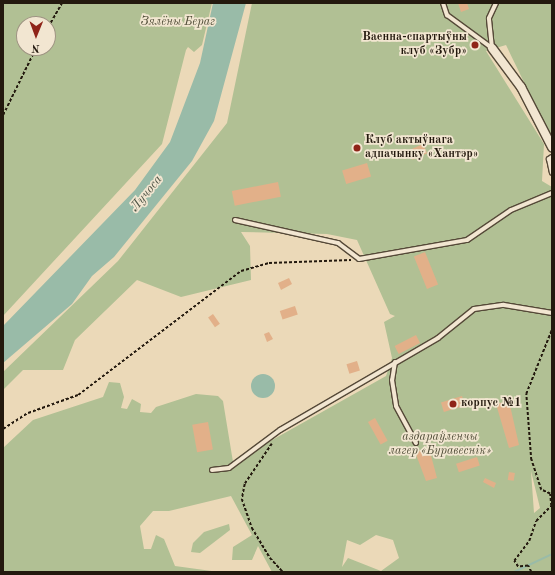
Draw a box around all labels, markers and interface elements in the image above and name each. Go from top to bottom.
north arrow [16,16,56,56]
park label: Зялёны Бераг [141,16,215,30]
place label: Ваенна-спартыўны клуб «Зубр» [362,31,467,59]
marker: Ваенна-спартыўны клуб «Зубр» [470,40,480,50]
text: N [32,42,40,53]
place label: Клуб актыўнага адпачынку «Хантэр» [365,134,479,162]
marker: Клуб актыўнага адпачынку «Хантэр» [352,143,362,153]
water label: Лучоса [128,173,166,215]
place label: корпус №1 [461,397,521,411]
marker: корпус №1 [448,399,458,409]
park label: аздараўленчы лагер «Буравеснік» [389,431,491,459]

